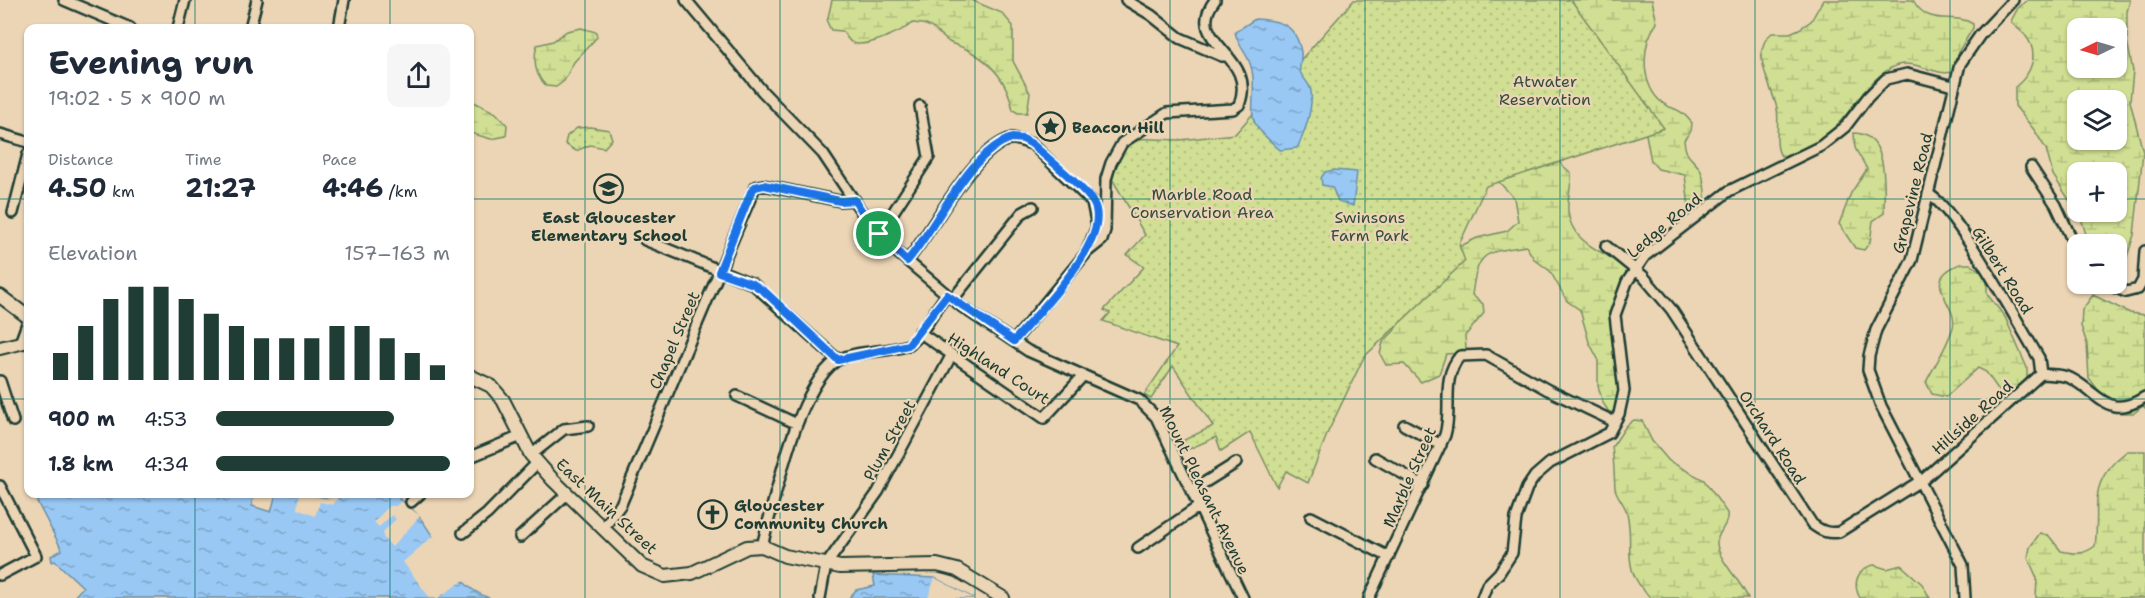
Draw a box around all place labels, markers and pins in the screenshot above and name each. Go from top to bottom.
place icon: Beacon Hill [1035,111,1067,143]
place label: Beacon Hill [1072,117,1165,138]
school or university icon: East Gloucester Elementary School [593,173,625,205]
place label: East Gloucester Elementary School [531,207,688,246]
pin [853,208,904,259]
place label: Gloucester Community Church [734,495,888,534]
church icon: Gloucester Community Church [697,498,729,530]

